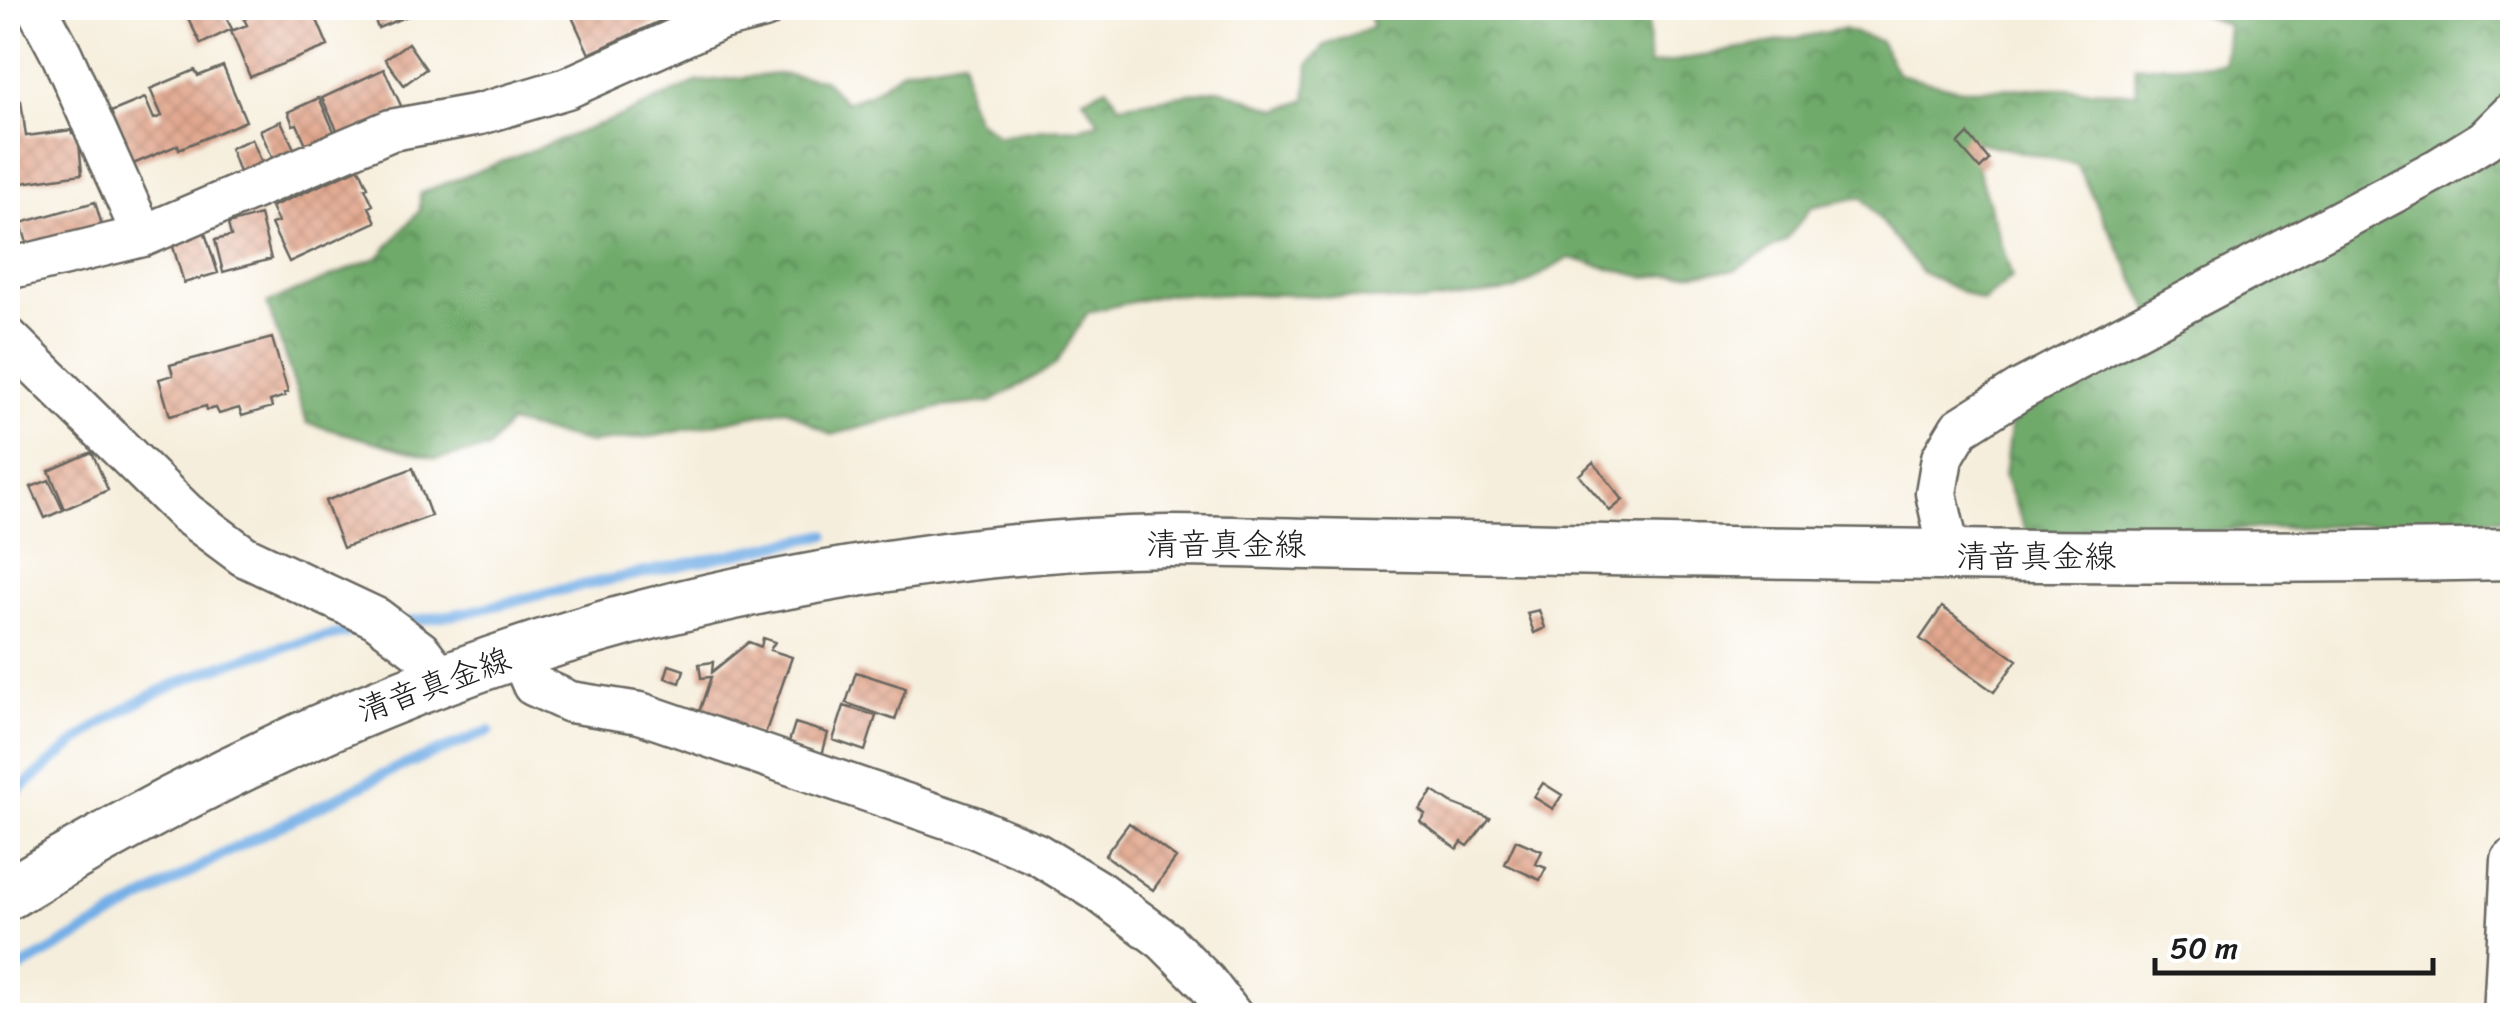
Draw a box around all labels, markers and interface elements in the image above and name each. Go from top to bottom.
street label: 清音真金線 [1146,516,1306,573]
street label: 清音真金線 [1956,528,2116,585]
street label: 清音真金線 [349,631,519,739]
scale bar [2155,913,2432,975]
text: 50 m [2170,921,2238,975]

